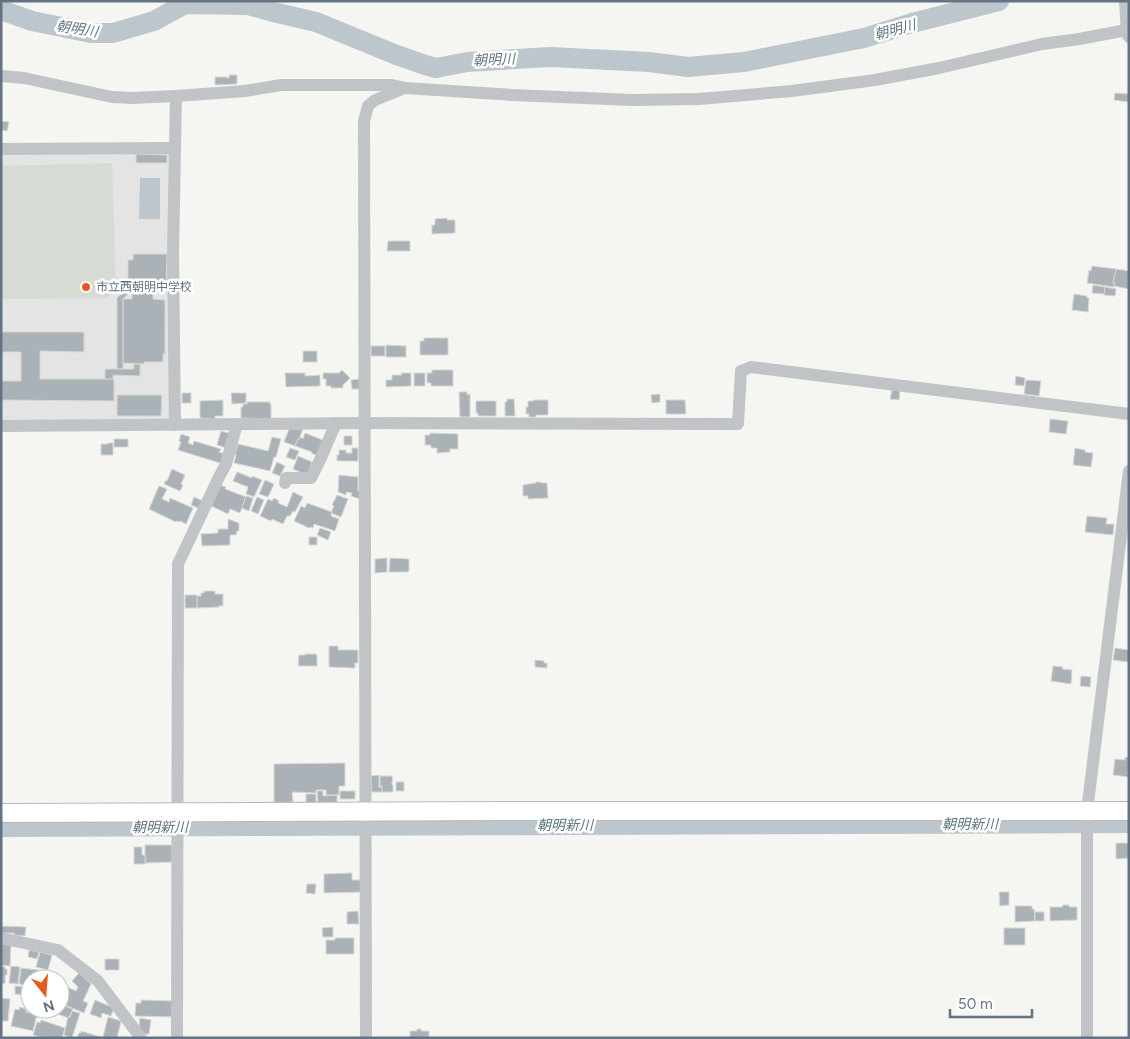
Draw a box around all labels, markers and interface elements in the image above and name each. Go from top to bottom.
water label: 朝明川 [873,16,919,44]
water label: 朝明川 [55,17,101,41]
water label: 朝明川 [473,50,517,70]
place label: 市立西朝明中学校 [96,280,192,294]
marker: 市立西朝明中学校 [80,281,92,293]
water label: 朝明新川 [942,816,1000,833]
water label: 朝明新川 [537,817,595,834]
water label: 朝明新川 [132,819,190,836]
north arrow [20,969,70,1019]
scale bar [950,986,1032,1018]
text: 50 m [958,995,993,1013]
text: N [41,996,56,1016]

